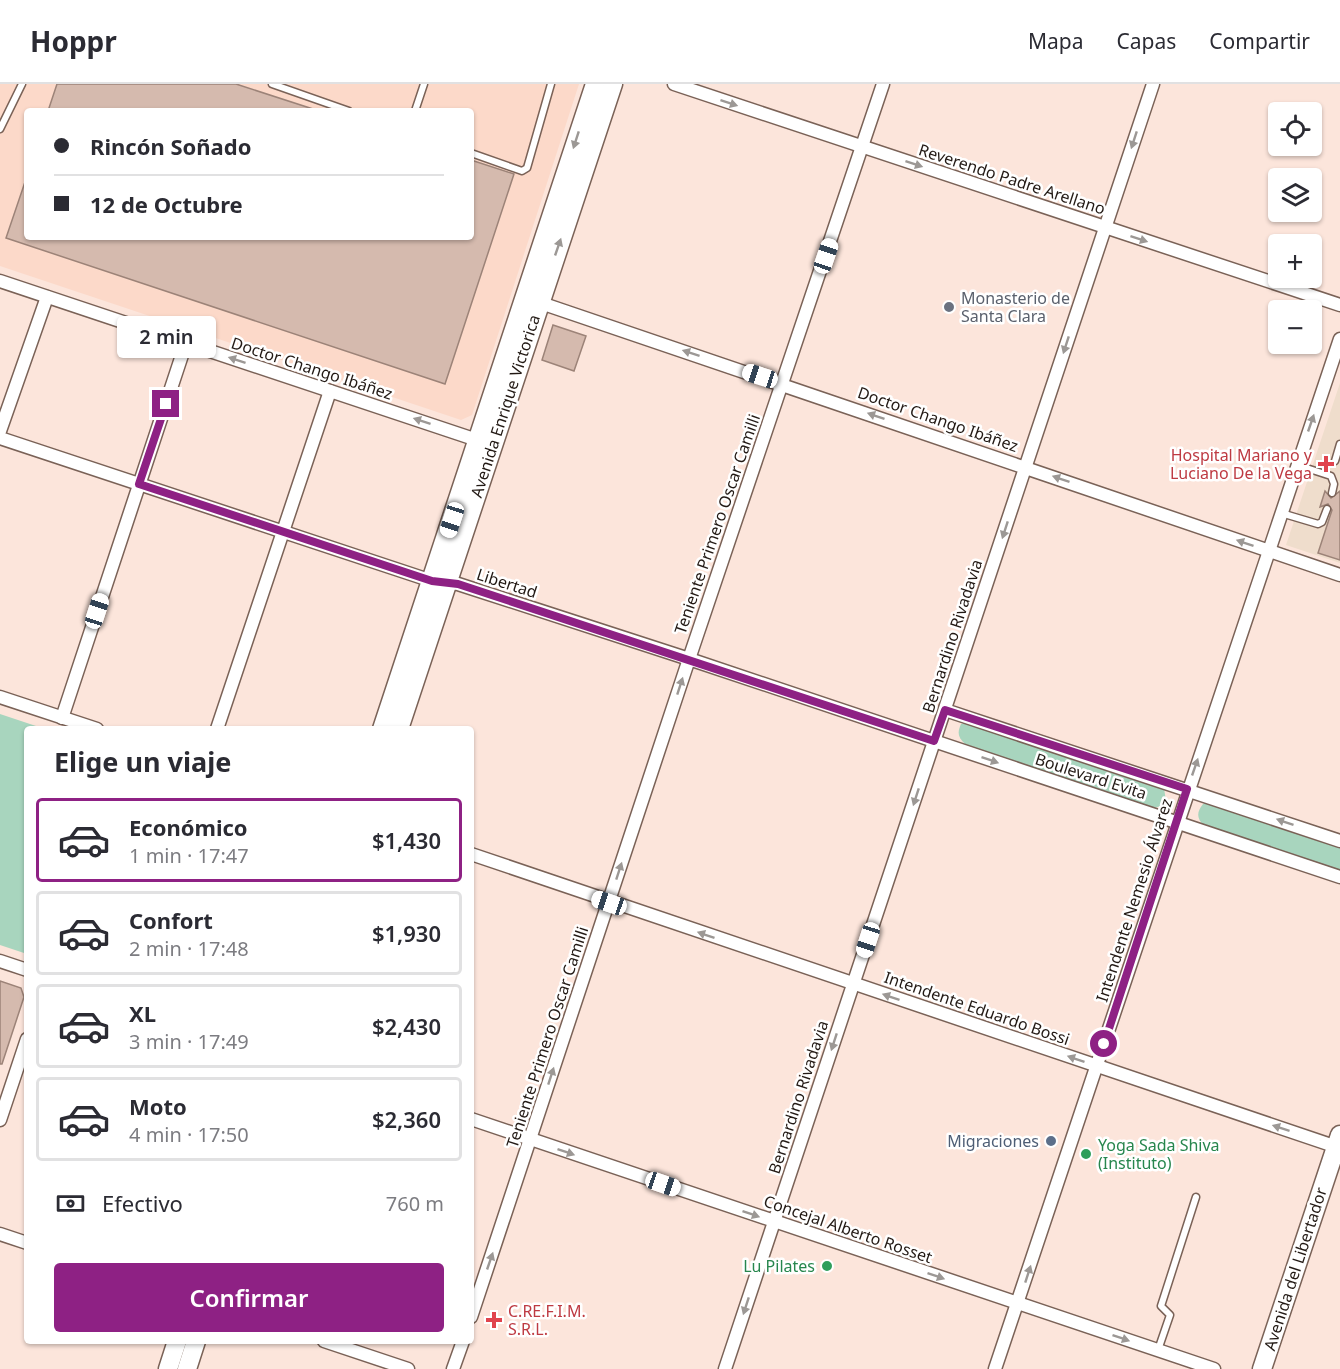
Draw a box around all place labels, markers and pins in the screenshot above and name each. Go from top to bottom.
place label: Monasterio de Santa Clara [961,287,1070,327]
marker: Monasterio de Santa Clara [942,300,956,314]
place label: Hospital Mariano y Luciano De la Vega [1170,444,1313,484]
marker: Hospital Mariano y Luciano De la Vega [1317,455,1335,473]
place label: Migraciones [947,1130,1039,1152]
marker: Migraciones [1044,1134,1058,1148]
place label: Yoga Sada Shiva (Instituto) [1098,1134,1220,1174]
marker: Yoga Sada Shiva (Instituto) [1079,1147,1093,1161]
place label: Lu Pilates [743,1255,815,1277]
marker: Lu Pilates [820,1259,834,1273]
place label: C.RE.F.I.M. S.R.L. [508,1300,586,1340]
marker: C.RE.F.I.M. S.R.L. [485,1311,503,1329]

